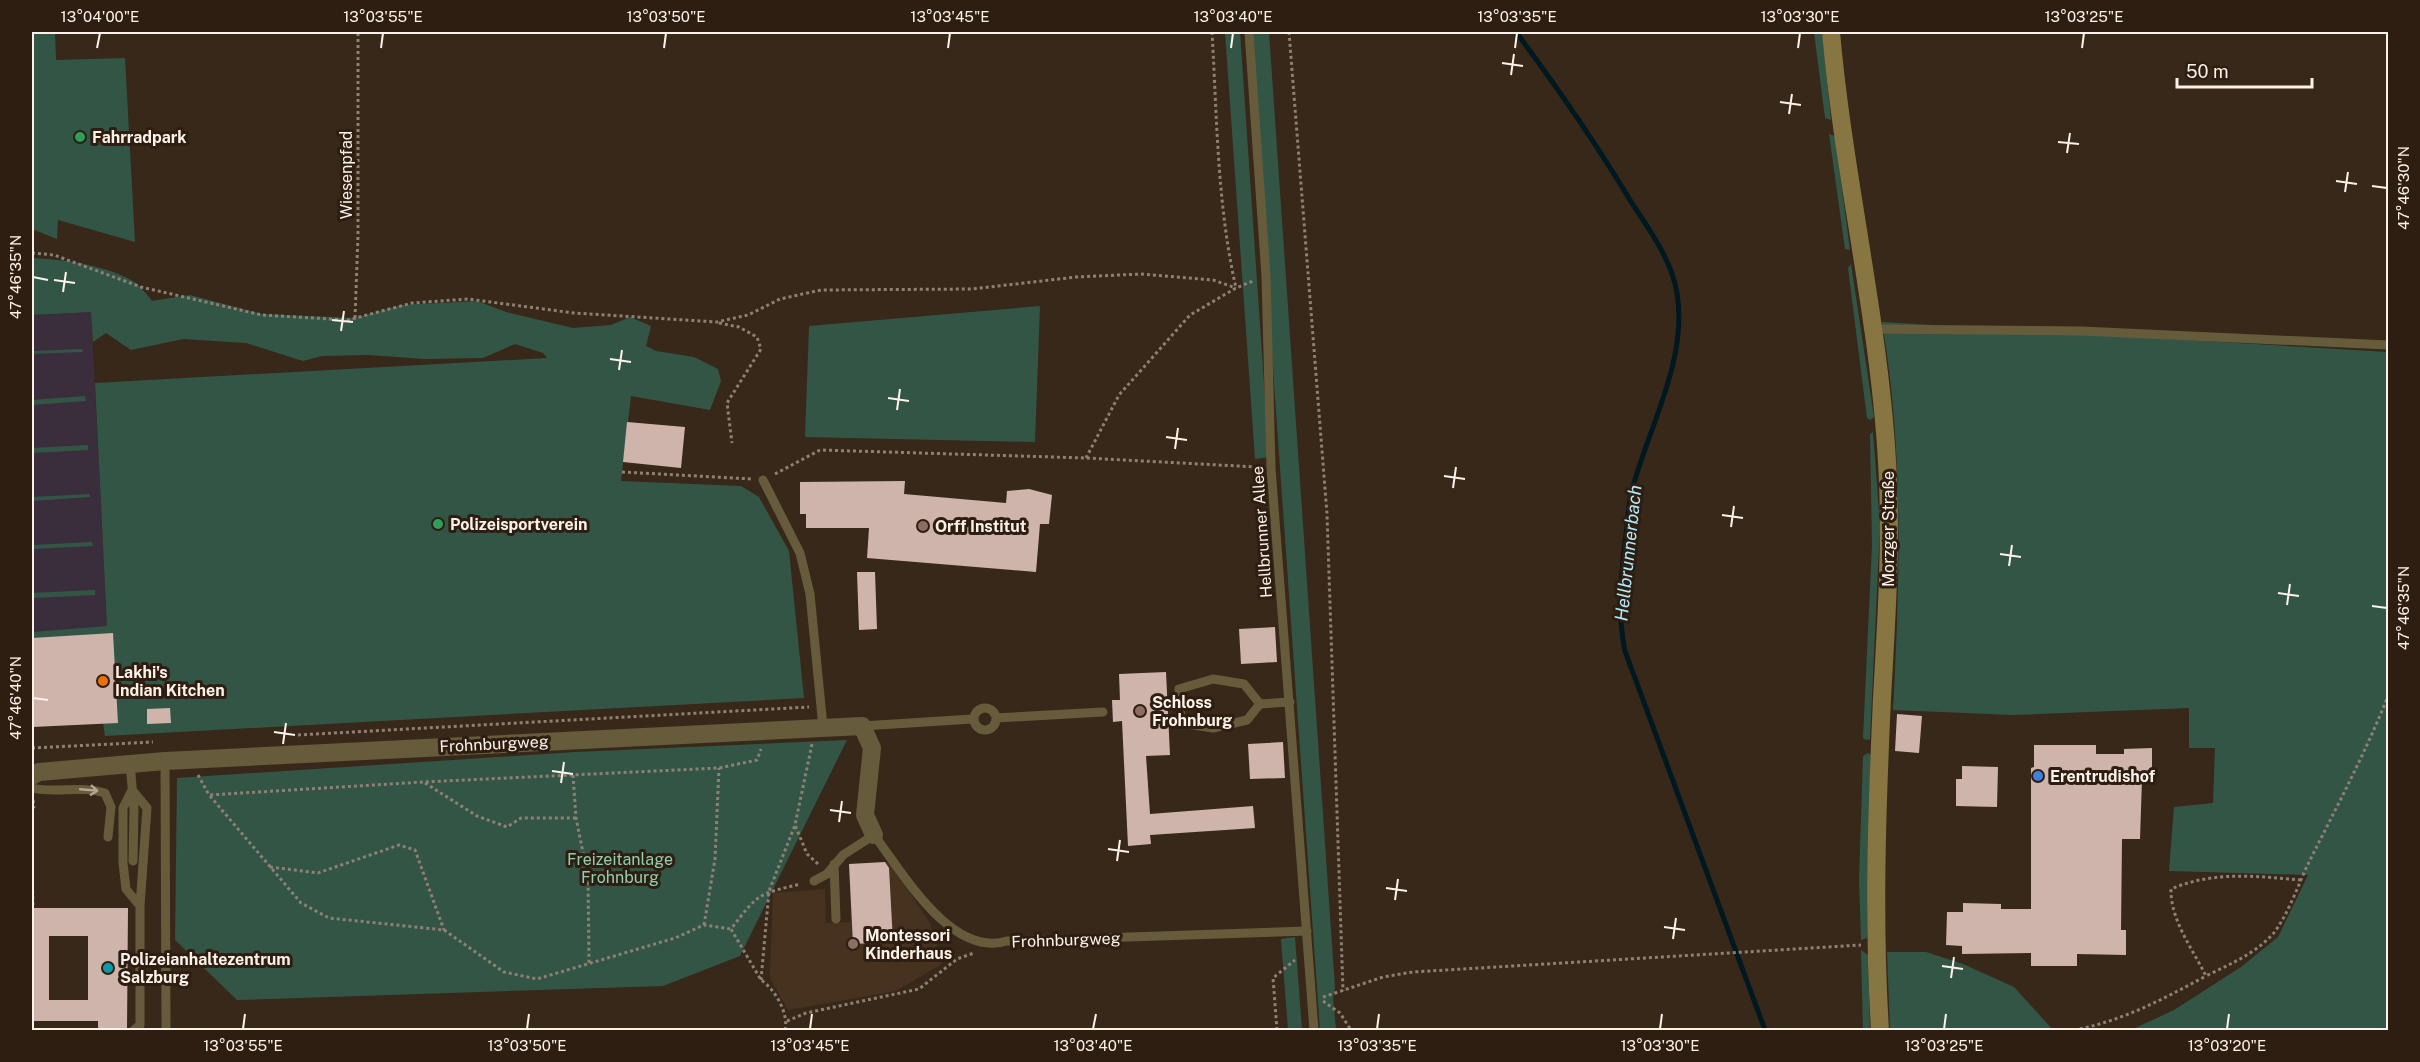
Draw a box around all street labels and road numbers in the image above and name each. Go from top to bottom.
street label: Wiesenpfad [337,131,356,219]
street label: Hellbrunner Allee [1248,465,1276,599]
street label: Morzger Straße [1879,471,1898,587]
street label: Frohnburgweg [439,732,549,756]
street label: Frohnburgweg [1011,929,1121,951]

